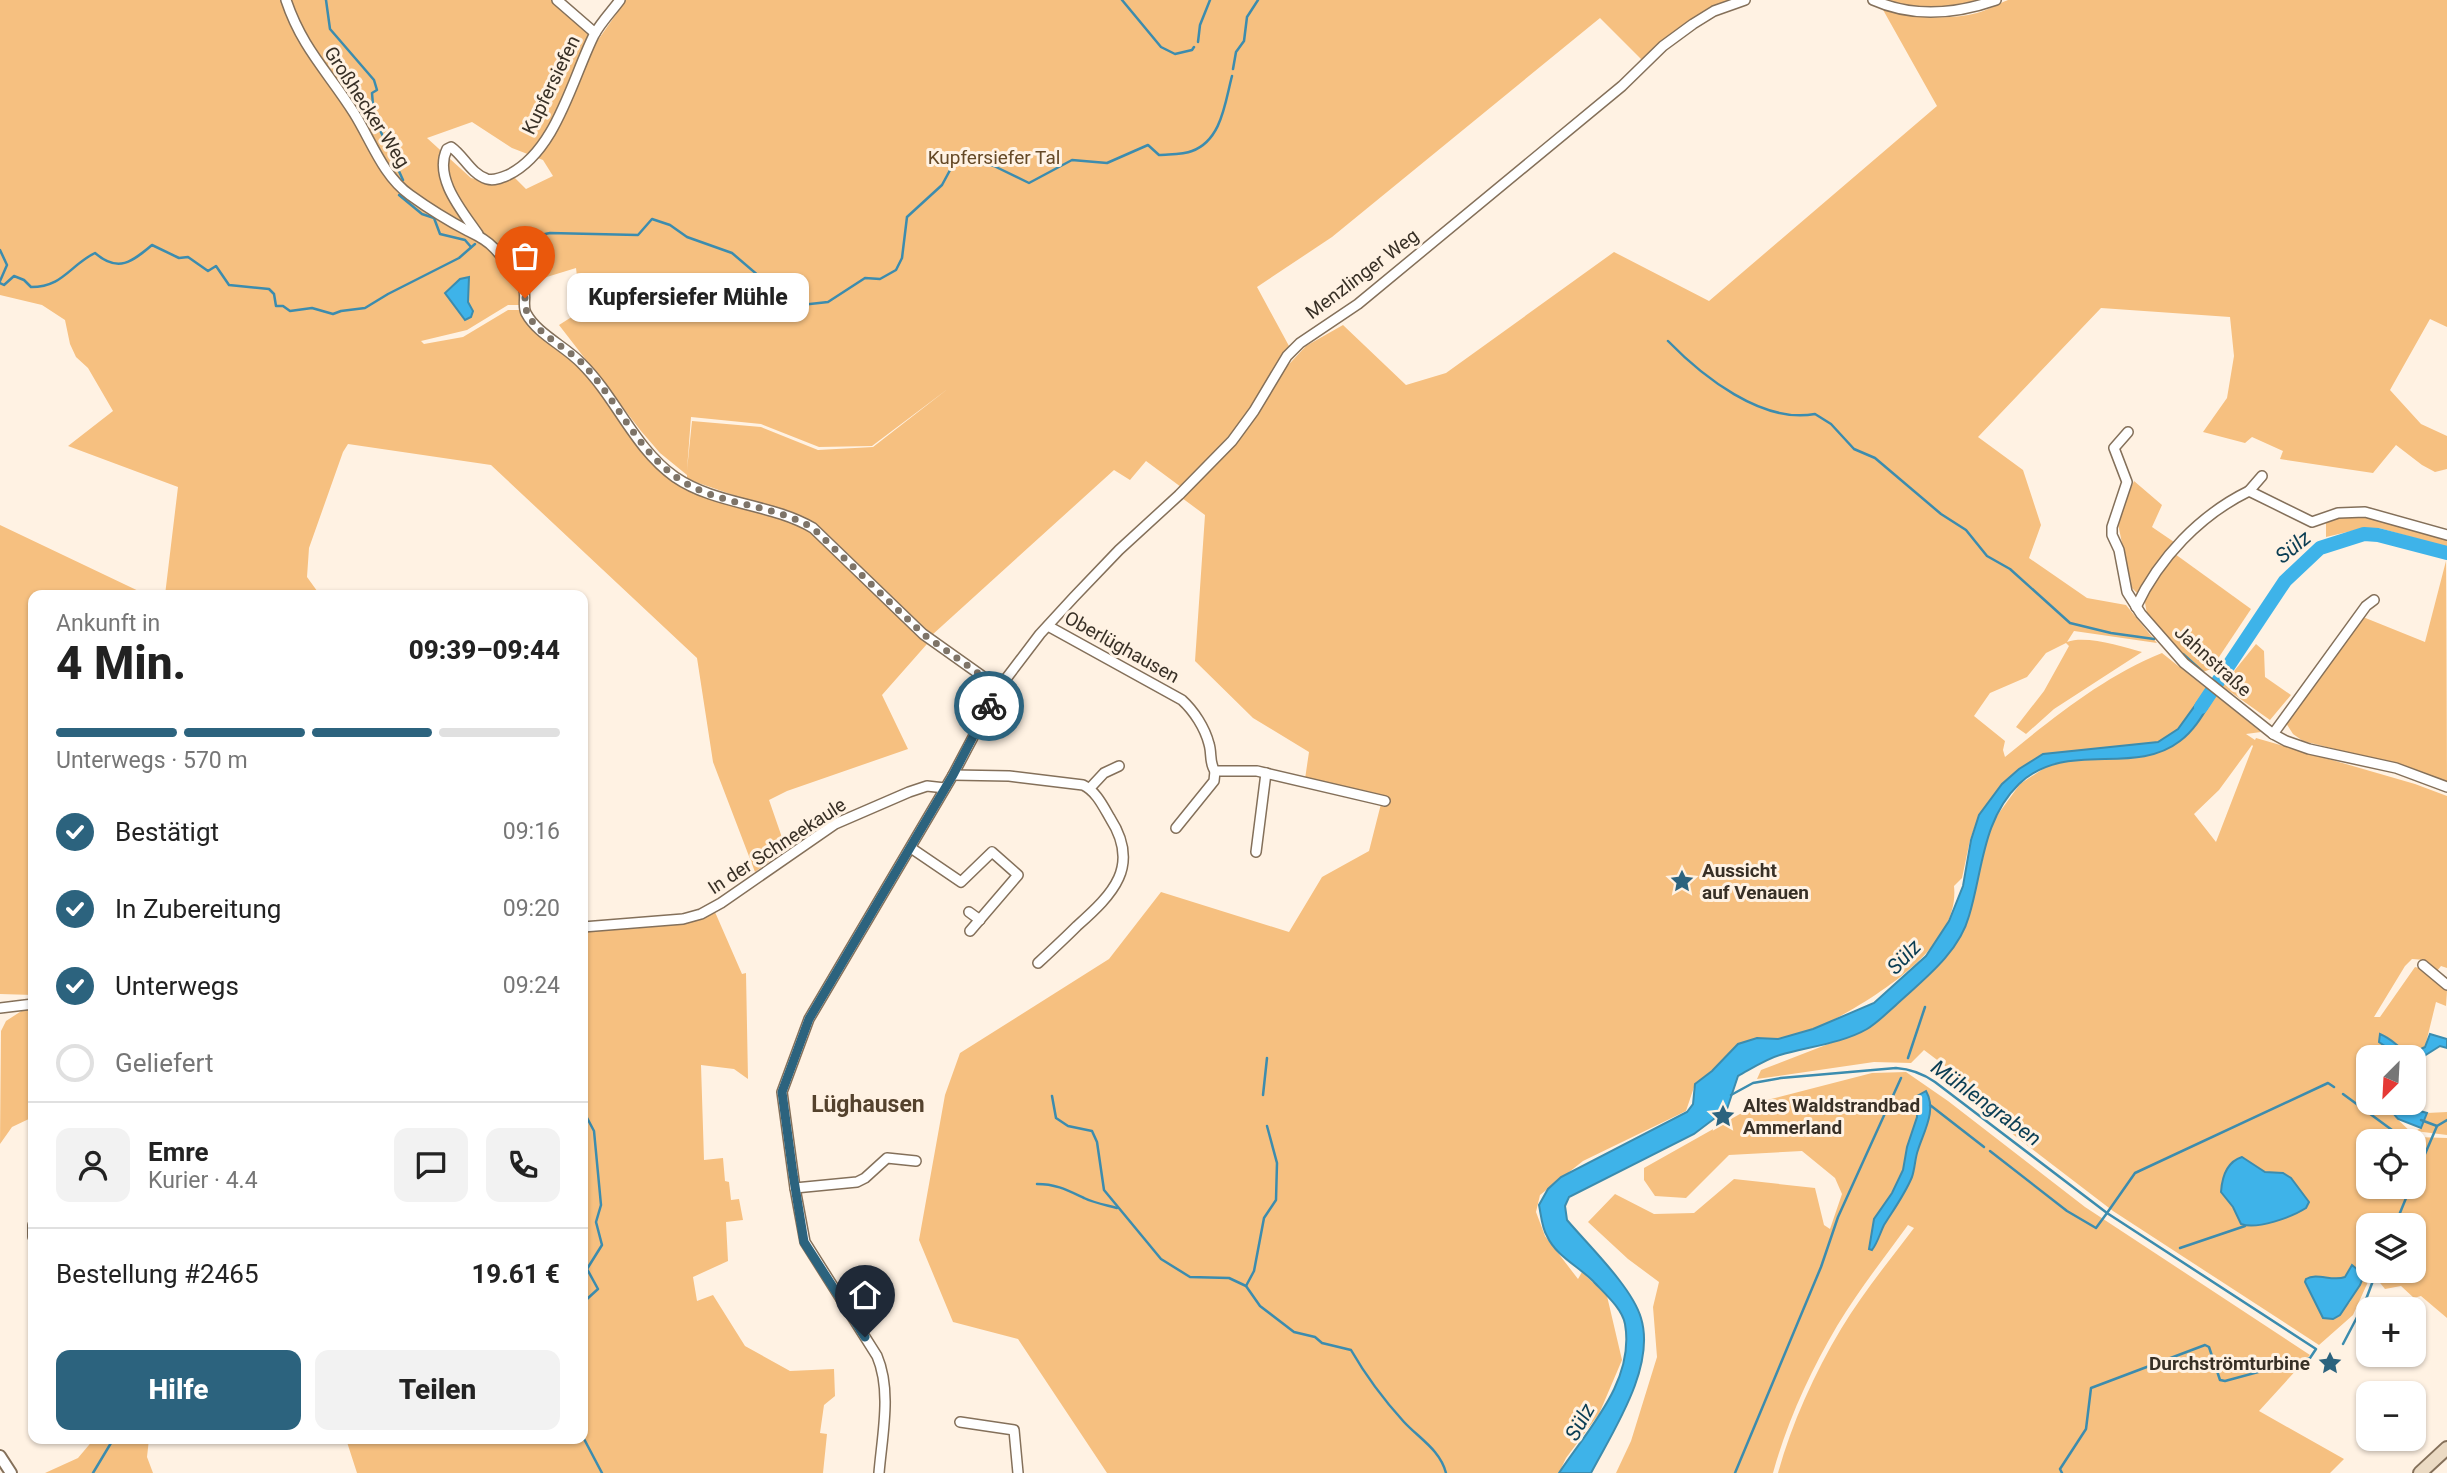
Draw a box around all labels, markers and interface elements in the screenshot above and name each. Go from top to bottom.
street label: Kupfersiefen [517,32,585,138]
street label: Großhecker Weg [319,42,415,172]
park label: Kupfersiefer Tal [928,146,1060,169]
street label: Menzlinger Weg [1301,224,1423,324]
pin [495,226,555,298]
icon: bag [506,237,544,275]
callout: Kupfersiefer Mühle [567,274,808,322]
text: Kupfersiefer Mühle [588,284,788,311]
water label: Sülz [2271,526,2315,568]
street label: Oberlüghausen [1061,606,1183,688]
text: Ankunft in [56,610,160,637]
street label: Jahnstraße [2170,620,2256,702]
text: 09:39–09:44 [409,635,560,665]
text: 4 Min. [56,636,186,690]
courier [954,671,1024,741]
icon: bike [970,687,1008,725]
text: Unterwegs · 570 m [56,747,248,774]
street label: In der Schneekaule [704,793,850,899]
icon: check [56,813,94,851]
text: Bestätigt [115,817,219,847]
text: 09:16 [503,818,560,845]
place label: Aussicht auf Venauen [1702,859,1809,904]
place icon: Aussicht auf Venauen [1668,867,1696,895]
icon: check [56,890,94,928]
text: In Zubereitung [115,894,281,924]
text: 09:20 [503,895,560,922]
water label: Sülz [1882,935,1926,979]
icon: check [56,967,94,1005]
text: Unterwegs [115,971,239,1001]
text: 09:24 [503,972,560,999]
north arrow [2356,1045,2426,1115]
map controls [2356,1045,2426,1451]
text: Geliefert [115,1048,213,1078]
water label: Mühlengraben [1926,1055,2046,1151]
district label: Lüghausen [811,1091,925,1118]
place label: Altes Waldstrandbad Ammerland [1743,1094,1920,1139]
place icon: Altes Waldstrandbad Ammerland [1709,1102,1737,1130]
button: person [56,1128,130,1202]
button: chat [394,1128,468,1202]
button: phone [486,1128,560,1202]
button: locate [2356,1129,2426,1199]
text: Emre [148,1137,208,1167]
text: Kurier · 4.4 [148,1167,258,1194]
button: layers [2356,1213,2426,1283]
text: Bestellung #2465 [56,1259,259,1289]
text: 19.61 € [471,1259,560,1289]
pin [835,1265,895,1337]
icon: home [846,1276,884,1314]
button: + [2356,1297,2426,1367]
place icon: Durchströmturbine [2316,1349,2344,1377]
button: Hilfe [56,1350,301,1430]
button: Teilen [315,1350,560,1430]
place label: Durchströmturbine [2149,1352,2310,1375]
button: − [2356,1381,2426,1451]
water label: Sülz [1560,1399,1600,1445]

